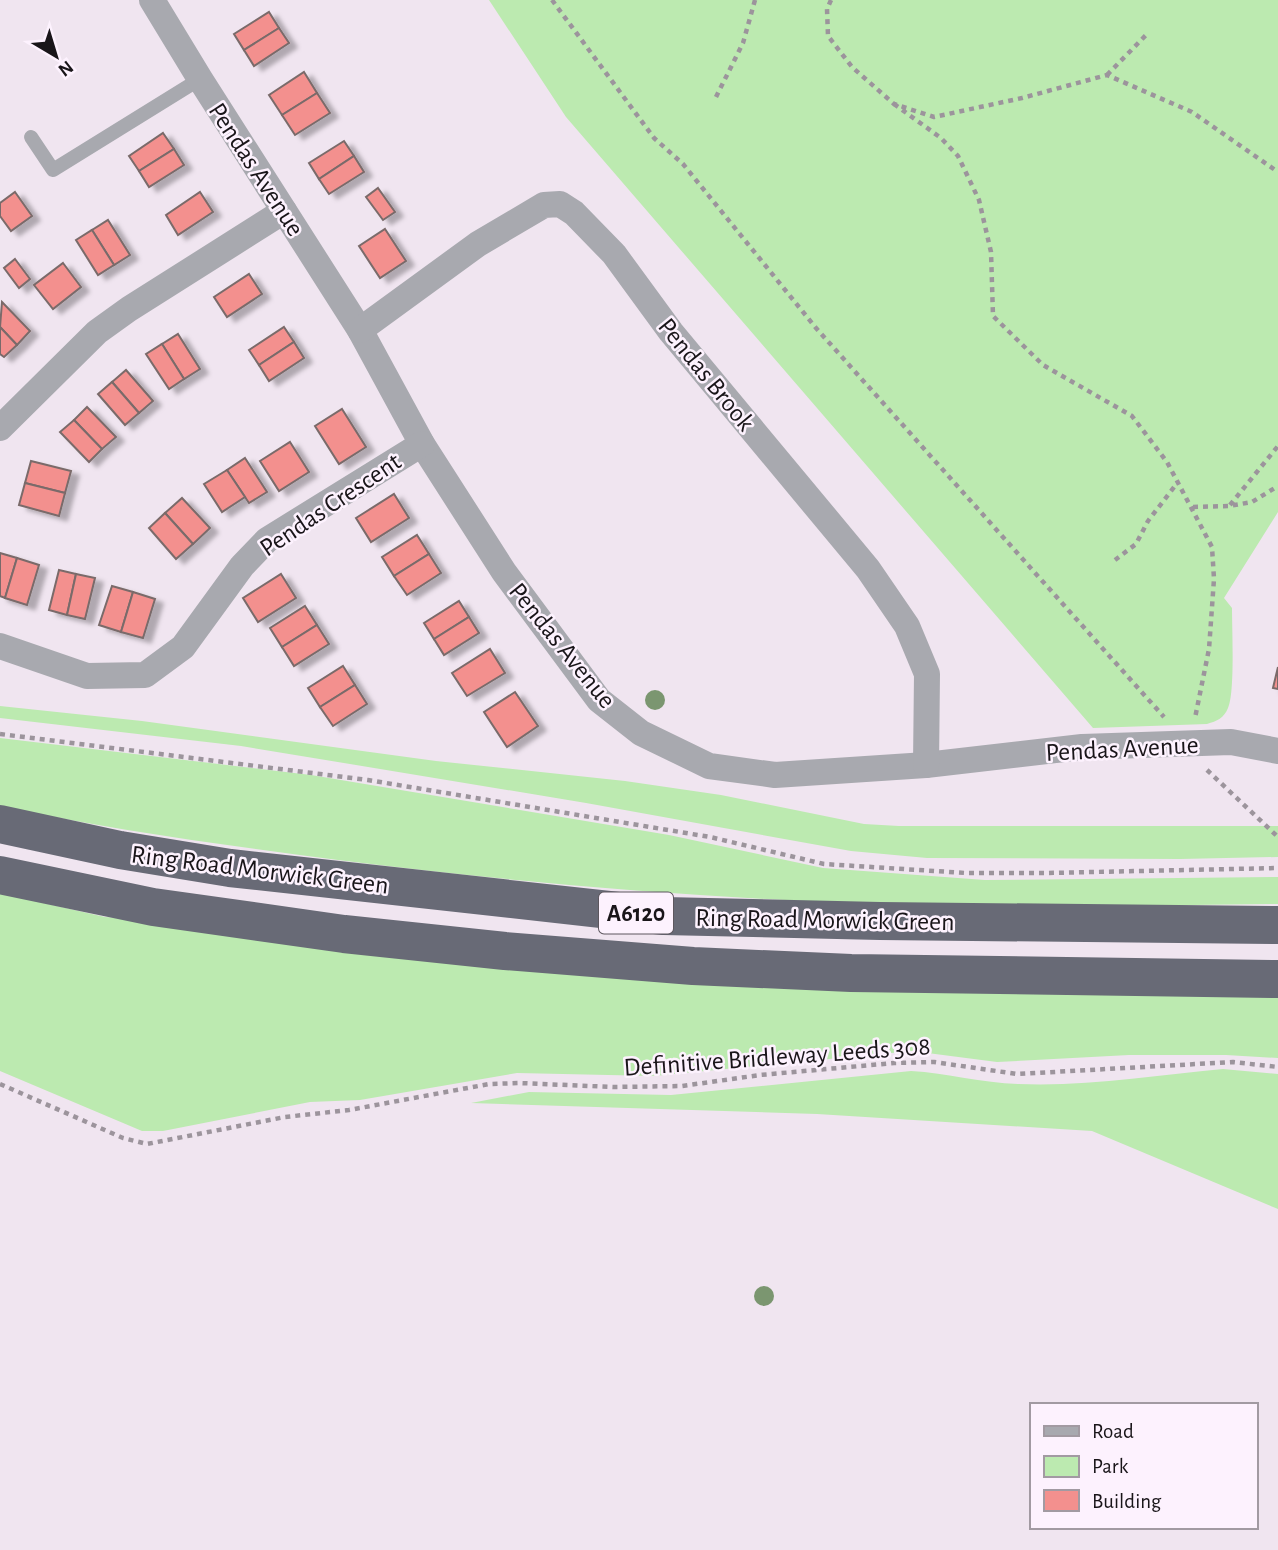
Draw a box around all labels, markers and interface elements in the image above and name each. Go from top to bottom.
north arrow [21,21,91,91]
text: N [54,57,77,80]
street label: Pendas Avenue [204,98,309,241]
street label: Pendas Brook [653,313,759,436]
street label: Pendas Crescent [255,448,406,561]
street label: Pendas Avenue [504,578,620,713]
street label: Pendas Avenue [1045,732,1199,766]
street label: Ring Road Morwick Green [130,841,390,899]
road number: A6120 [599,892,673,933]
street label: Ring Road Morwick Green [695,905,955,935]
street label: Definitive Bridleway Leeds 308 [623,1033,931,1081]
legend [1030,1403,1257,1529]
text: Road [1092,1421,1134,1442]
text: Park [1092,1456,1129,1477]
text: Building [1092,1491,1162,1512]

